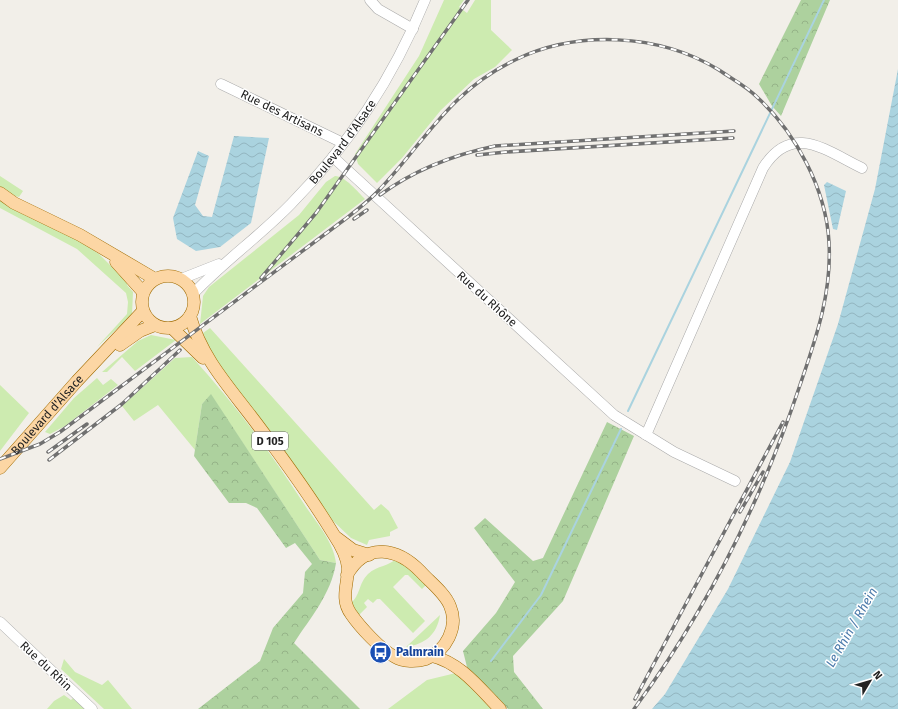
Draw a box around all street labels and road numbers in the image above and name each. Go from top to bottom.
street label: Rue des Artisans [238,87,326,139]
street label: Boulevard d'Alsace [306,97,379,187]
street label: Rue du Rhône [454,268,520,330]
street label: Boulevard d'Alsace [8,372,86,458]
road number: D 105 [252,432,288,450]
street label: Rue du Rhin [17,638,75,694]

